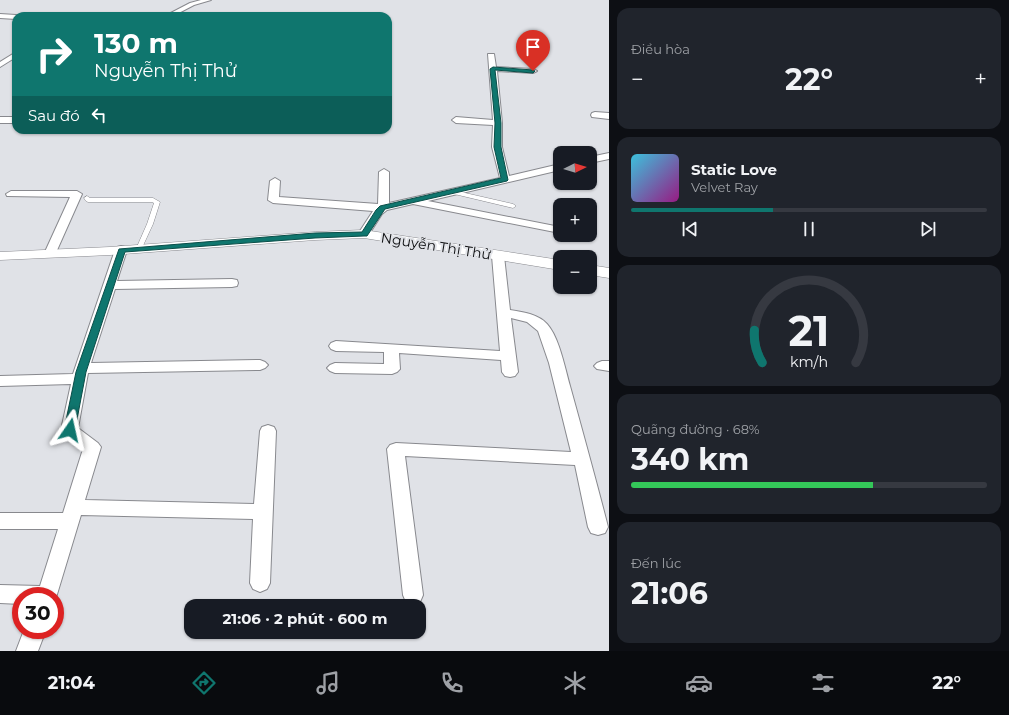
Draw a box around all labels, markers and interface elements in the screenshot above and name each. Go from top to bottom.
text: 130 m [94,26,178,60]
icon: right [28,28,80,80]
pin [516,30,550,71]
icon: arrive [522,36,544,58]
text: Điều hòa [631,41,690,57]
text: Nguyễn Thị Thử [94,60,237,82]
text: 22° [785,61,833,98]
text: − [631,66,644,93]
text: + [974,66,987,93]
icon: left [88,104,110,126]
text: Sau đó [28,106,80,125]
north arrow [553,146,597,190]
map controls [553,146,597,294]
text: Static Love [691,160,777,179]
text: Velvet Ray [691,179,758,195]
button: + [553,198,597,242]
icon: previous [679,218,701,240]
icon: pause [798,218,820,240]
icon: next [917,218,939,240]
street label: Nguyễn Thị Thử [380,228,493,264]
button: − [553,250,597,294]
text: 21 [789,306,829,356]
text: km/h [790,353,828,371]
position arrow [49,409,91,451]
text: Quãng đường · 68% [631,421,760,437]
text: 340 km [631,441,749,478]
text: Đến lúc [631,555,681,571]
text: 21:06 [631,575,708,612]
speed limit sign: 30 [12,587,64,639]
text: 21:06 · 2 phút · 600 m [223,609,388,628]
icon: directions [190,669,218,697]
icon: music [314,669,342,697]
icon: phone [438,669,466,697]
icon: climate [561,669,589,697]
icon: car [685,669,713,697]
icon: filters [809,669,837,697]
text: 21:04 [48,672,95,694]
text: 22° [932,672,961,694]

